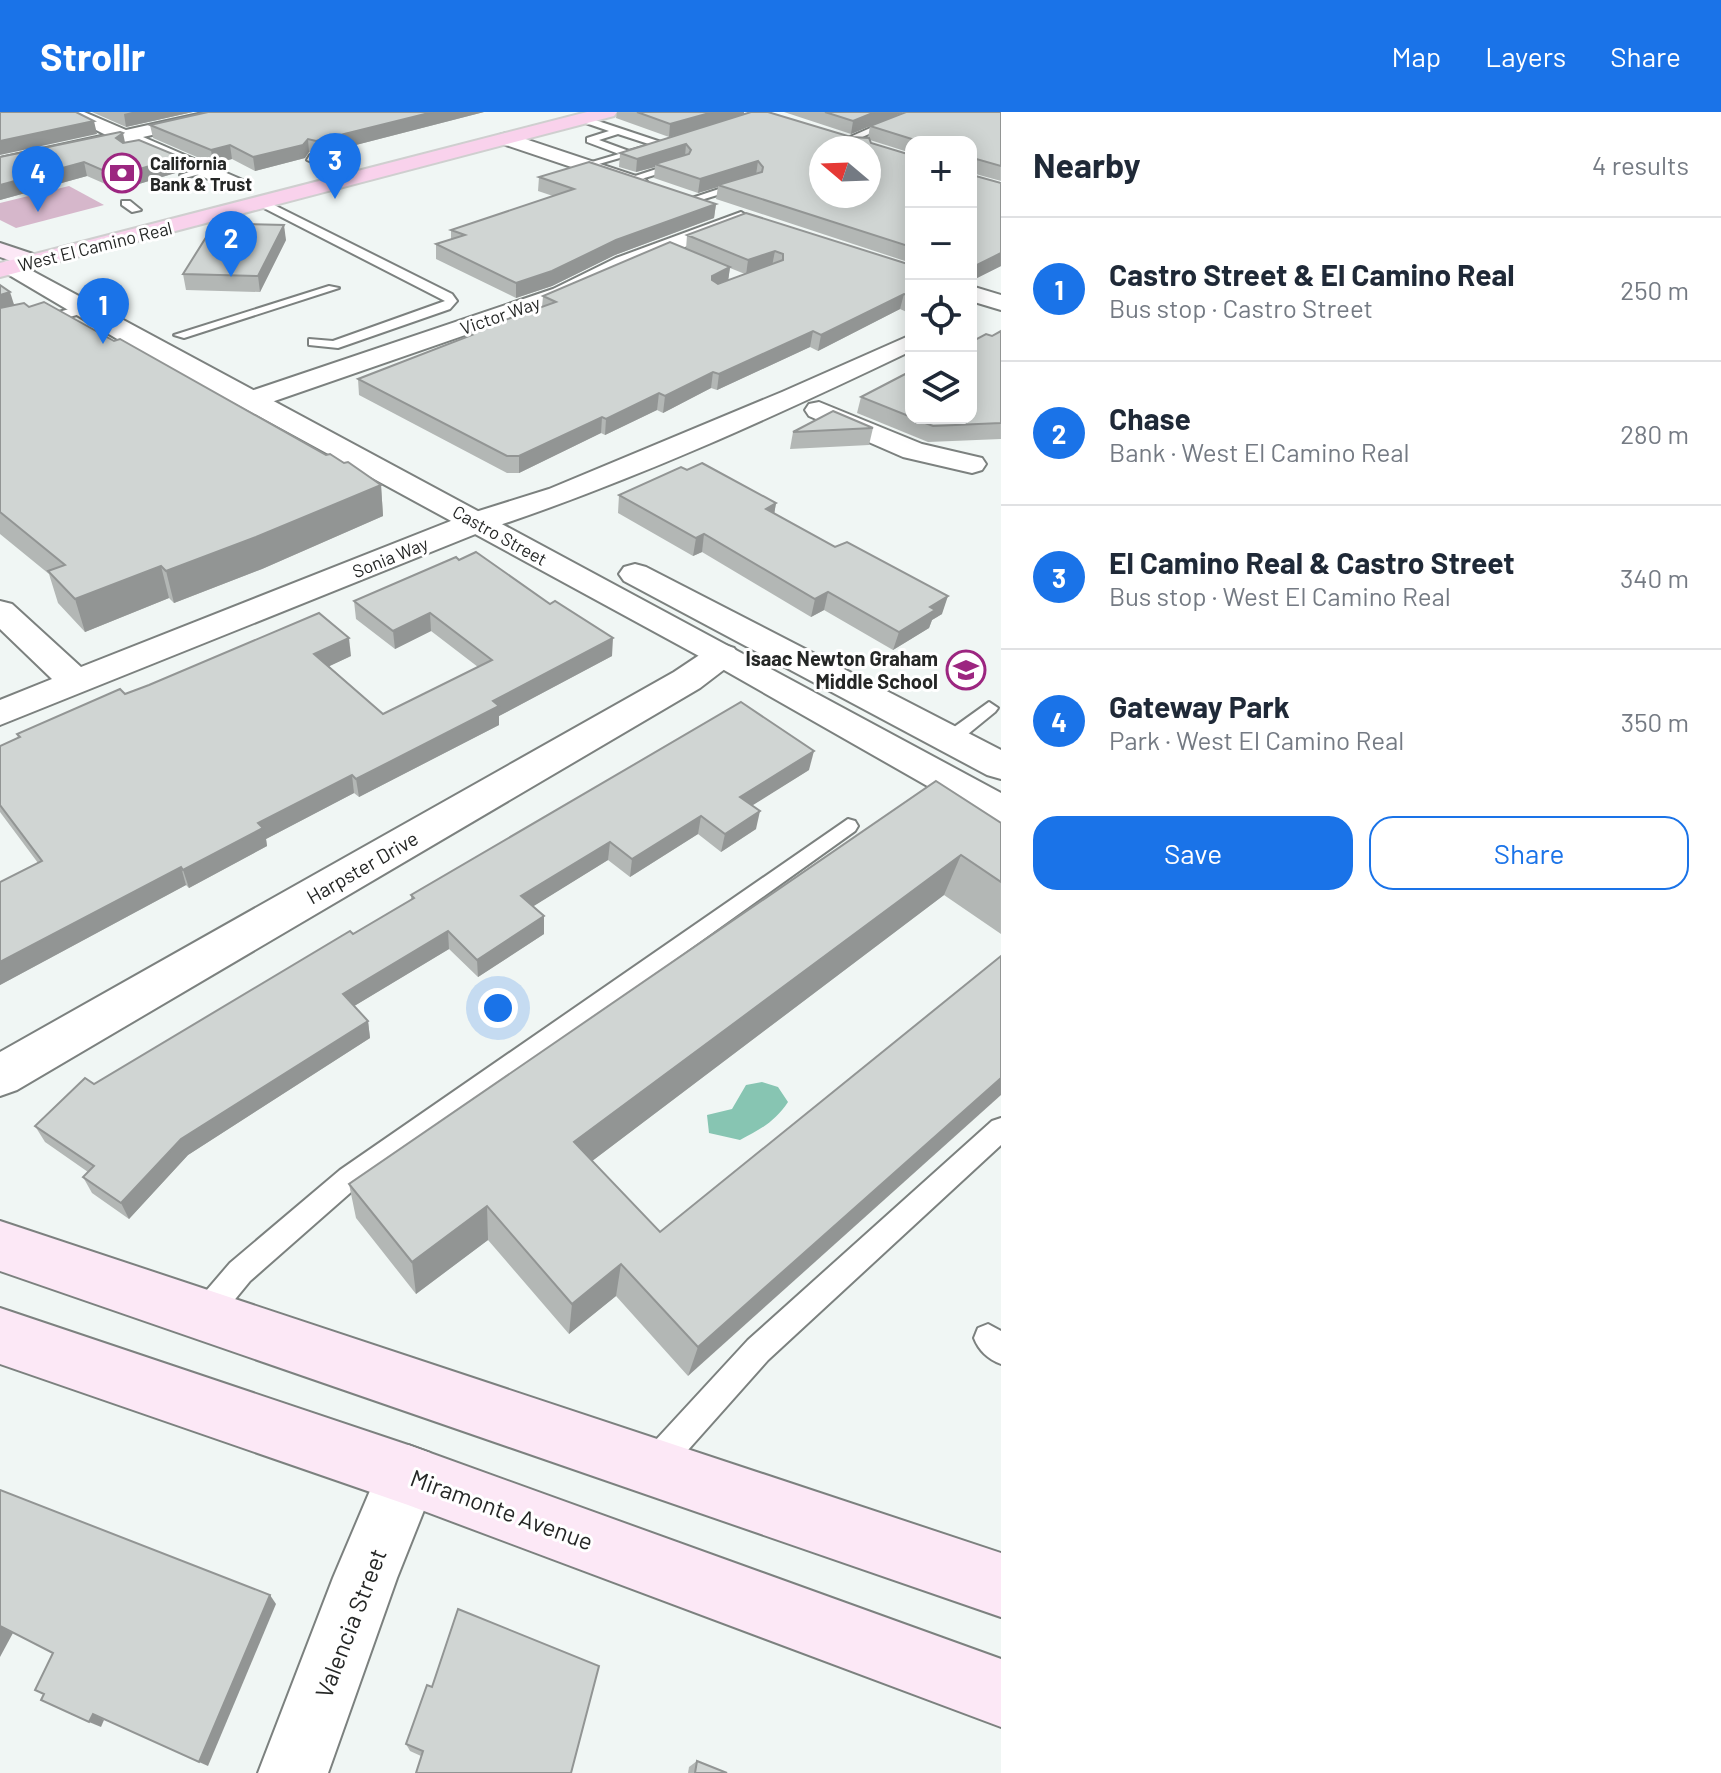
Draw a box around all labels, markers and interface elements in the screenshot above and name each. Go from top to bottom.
text: Strollr [40,33,145,79]
text: Map [1391,39,1441,73]
text: Layers [1485,39,1566,73]
text: Share [1610,39,1681,73]
pin: 3 [309,133,361,199]
north arrow [809,136,881,208]
map controls [905,136,977,424]
button: + [905,136,977,208]
text: Nearby [1033,144,1141,185]
pin: 4 [12,146,64,212]
text: 4 results [1592,149,1689,180]
bank icon: California Bank & Trust [101,152,143,194]
place label: California Bank & Trust [150,152,252,195]
button: − [905,208,977,280]
pin: 2 [205,211,257,277]
street label: West El Camino Real [16,216,174,276]
text: Castro Street & El Camino Real [1109,256,1515,292]
text: 1 [1054,274,1064,305]
text: 250 m [1620,274,1689,305]
pin: 1 [77,278,129,344]
button: locate [905,280,977,352]
street label: Victor Way [457,291,543,339]
text: Bus stop · Castro Street [1109,292,1373,323]
button: layers [905,352,977,424]
text: Chase [1109,400,1191,436]
text: 2 [1052,418,1066,449]
text: 280 m [1620,418,1689,449]
text: Bank · West El Camino Real [1109,436,1410,467]
street label: Castro Street [449,500,551,570]
street label: Sonia Way [349,532,431,582]
text: El Camino Real & Castro Street [1109,544,1515,580]
text: 3 [1052,562,1066,593]
text: 340 m [1620,562,1689,593]
text: Bus stop · West El Camino Real [1109,580,1451,611]
place label: Isaac Newton Graham Middle School [745,646,938,693]
school or university icon: Isaac Newton Graham Middle School [945,649,987,691]
text: Gateway Park [1109,688,1290,724]
text: 4 [1051,706,1067,737]
text: 350 m [1621,706,1689,737]
text: Park · West El Camino Real [1109,724,1404,755]
button: Save [1033,816,1353,890]
button: Share [1369,816,1689,890]
street label: Harpster Drive [302,825,422,909]
your location [478,988,518,1028]
street label: Miramonte Avenue [407,1463,597,1555]
street label: Valencia Street [308,1544,392,1702]

